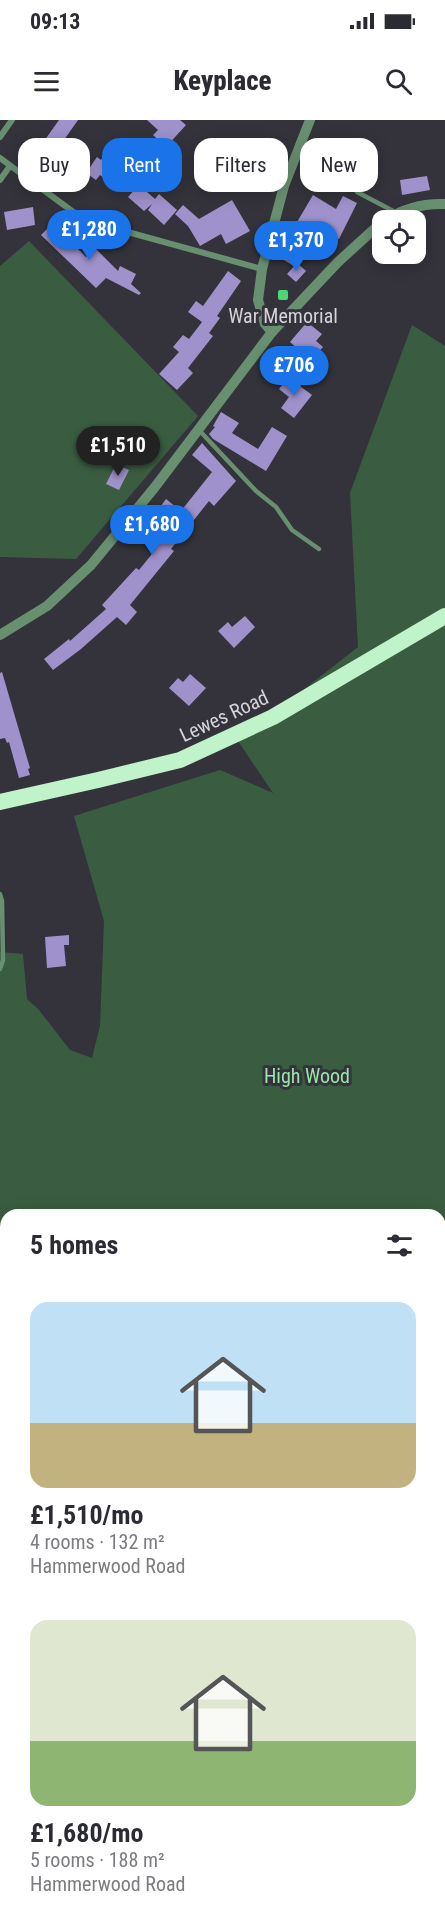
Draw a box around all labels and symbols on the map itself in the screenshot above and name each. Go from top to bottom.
pin: £1,280 [40,210,138,261]
pin: £1,370 [247,221,345,272]
marker: War Memorial [276,288,290,302]
place label: War Memorial [228,304,338,328]
pin: £706 [258,346,330,397]
pin: £1,510 [69,426,167,477]
pin: £1,680 [103,505,201,556]
street label: Lewes Road [176,685,272,747]
park label: High Wood [264,1064,350,1088]

